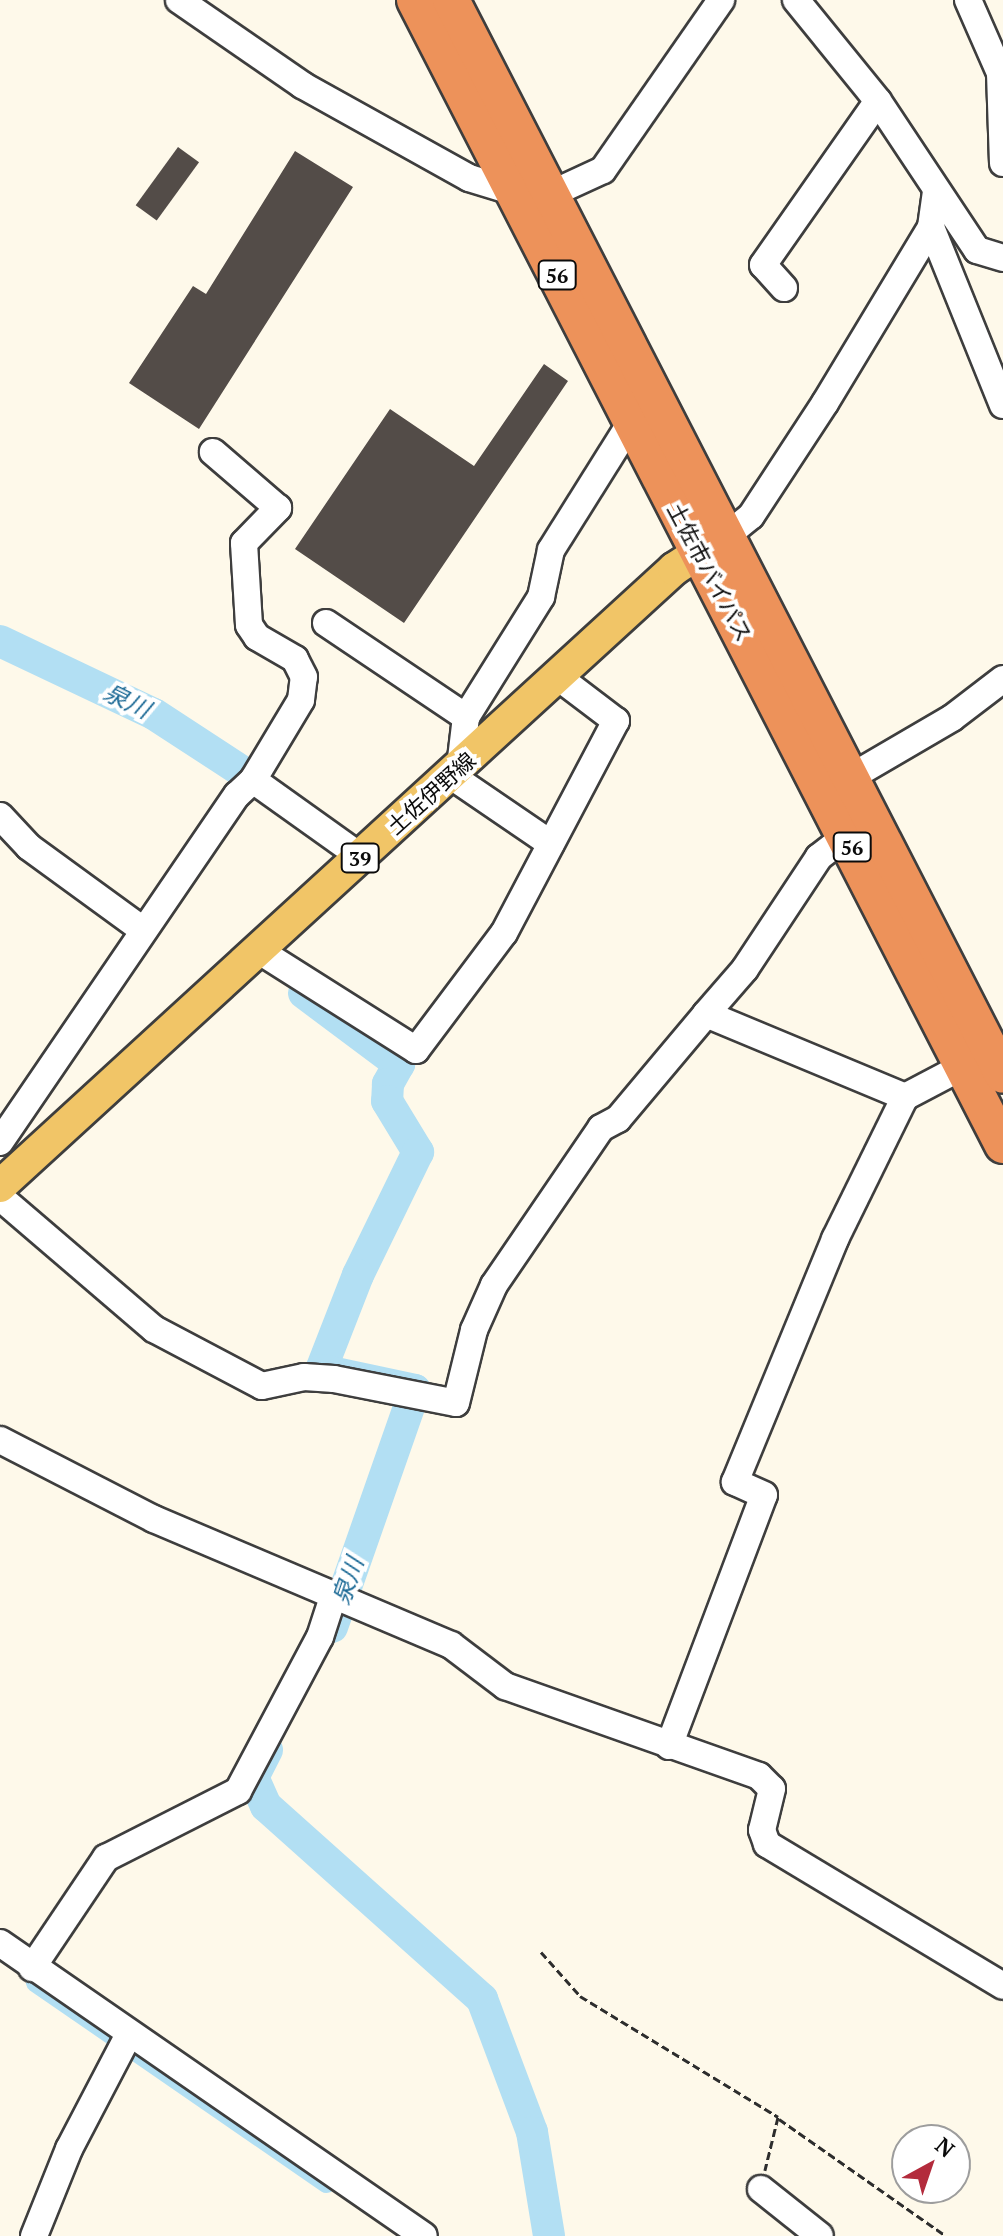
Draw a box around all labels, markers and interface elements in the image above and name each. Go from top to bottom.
road number: 56 [537,259,577,291]
street label: 土佐市バイパス [662,498,758,646]
water label: 泉川 [99,678,155,724]
street label: 土佐伊野線 [381,746,481,840]
road number: 56 [832,831,872,863]
road number: 39 [340,842,380,874]
water label: 泉川 [327,1554,369,1608]
north arrow [891,2124,971,2204]
text: N [930,2130,961,2163]

